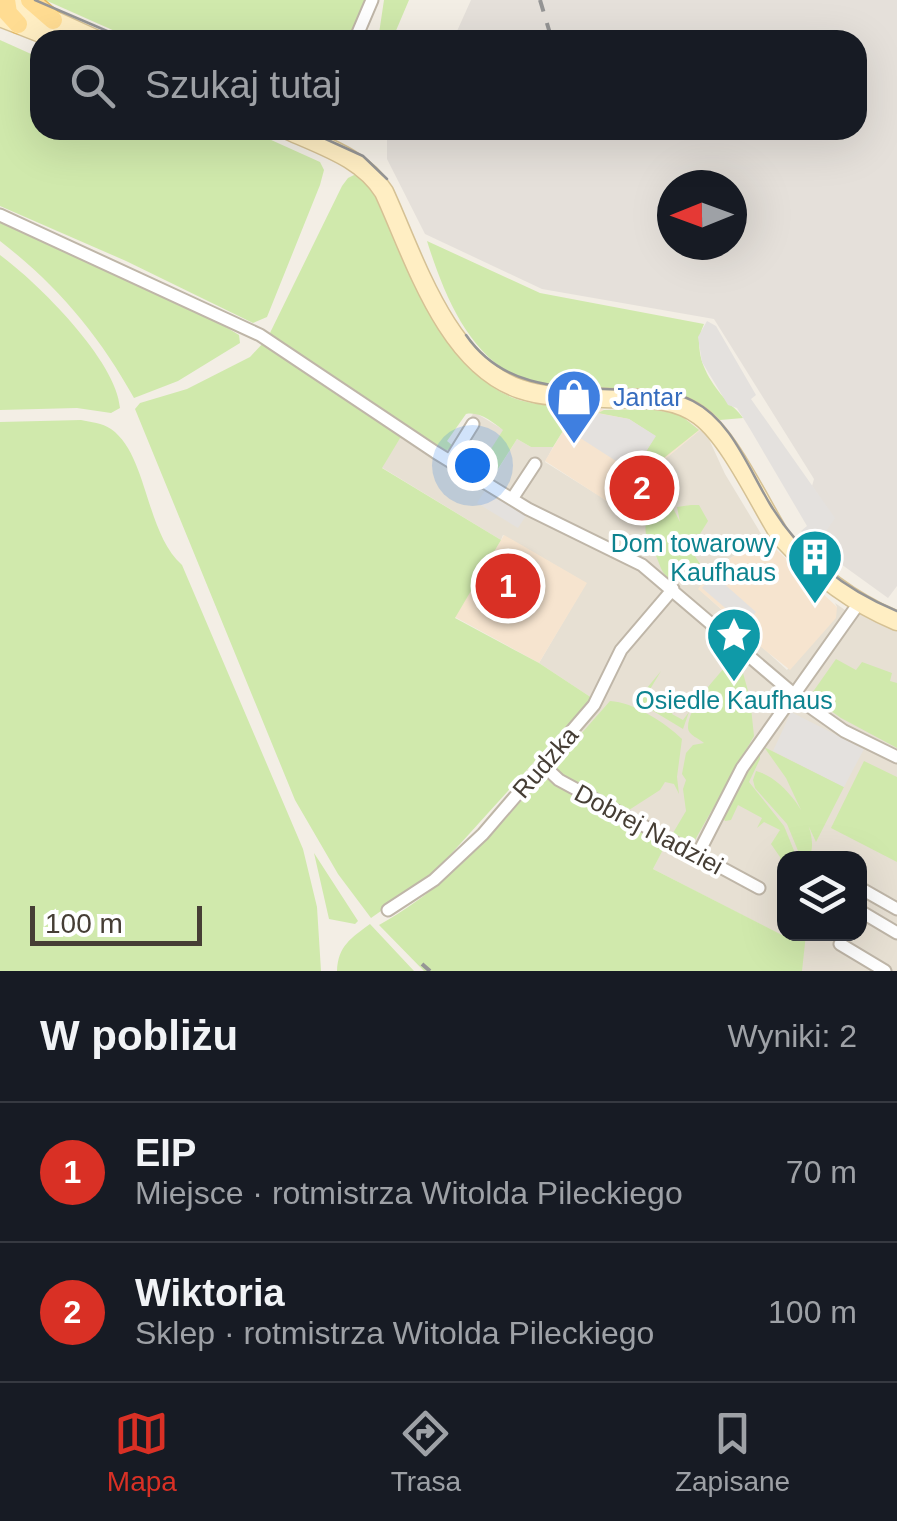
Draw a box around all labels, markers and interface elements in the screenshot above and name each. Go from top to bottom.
search box [30,30,867,140]
icon: search [65,58,120,113]
text: Szukaj tutaj [145,64,341,106]
north arrow [657,170,747,260]
shop icon: Jantar [544,367,604,446]
place label: Jantar [613,383,682,411]
your location [447,440,498,491]
pin: 2 [610,450,674,526]
building icon: Dom towarowy Kaufhaus [785,527,845,606]
place label: Dom towarowy Kaufhaus [611,529,776,586]
pin: 1 [476,548,540,624]
place icon: Osiedle Kaufhaus [704,605,764,684]
place label: Osiedle Kaufhaus [635,686,833,714]
street label: Rudzka [507,721,583,803]
street label: Dobrej Nadziei [570,778,728,880]
map controls [777,851,867,941]
button: layers [777,851,867,941]
scale bar [30,901,202,946]
text: 100 m [45,908,123,939]
text: W pobliżu [40,1012,238,1059]
text: Wyniki: 2 [727,1018,857,1054]
text: EIP [135,1132,196,1174]
text: 1 [64,1154,81,1190]
text: 70 m [786,1154,857,1190]
text: Miejsce · rotmistrza Witolda Pileckiego [135,1175,683,1211]
text: Wiktoria [135,1272,285,1314]
text: 2 [64,1294,81,1330]
text: 100 m [768,1294,857,1330]
text: Sklep · rotmistrza Witolda Pileckiego [135,1315,654,1351]
tab: Mapa [107,1406,177,1498]
tab: Trasa [391,1406,461,1498]
tab: Zapisane [675,1406,790,1498]

